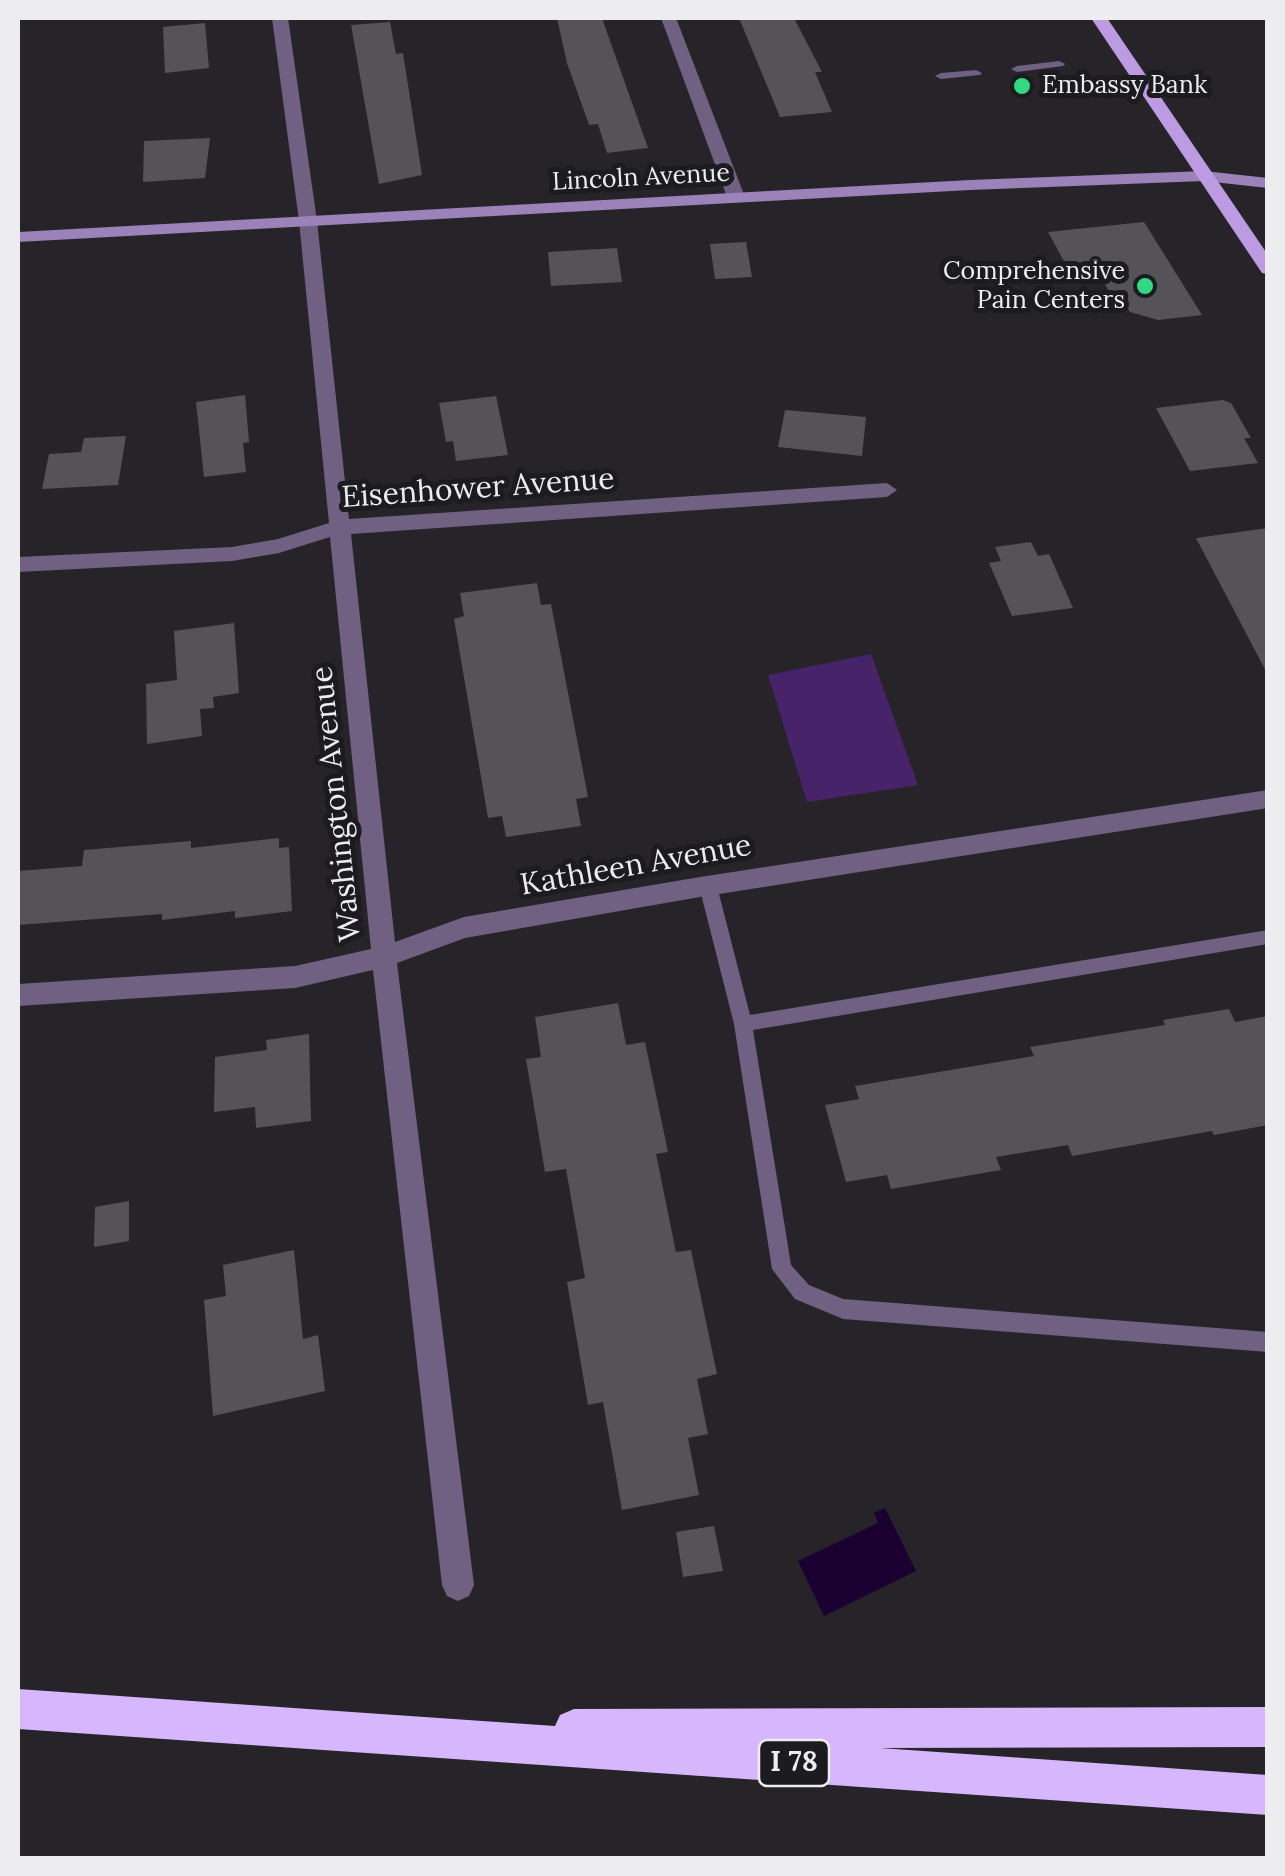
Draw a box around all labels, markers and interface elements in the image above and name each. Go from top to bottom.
place label: Embassy Bank [1042,71,1207,101]
marker: Embassy Bank [1011,75,1033,97]
street label: Lincoln Avenue [551,158,731,198]
place label: Comprehensive Pain Centers [943,257,1125,316]
marker: Comprehensive Pain Centers [1134,275,1156,297]
street label: Eisenhower Avenue [340,462,616,516]
street label: Washington Avenue [305,665,369,943]
street label: Kathleen Avenue [518,828,754,904]
road number: I 78 [759,1740,829,1786]

